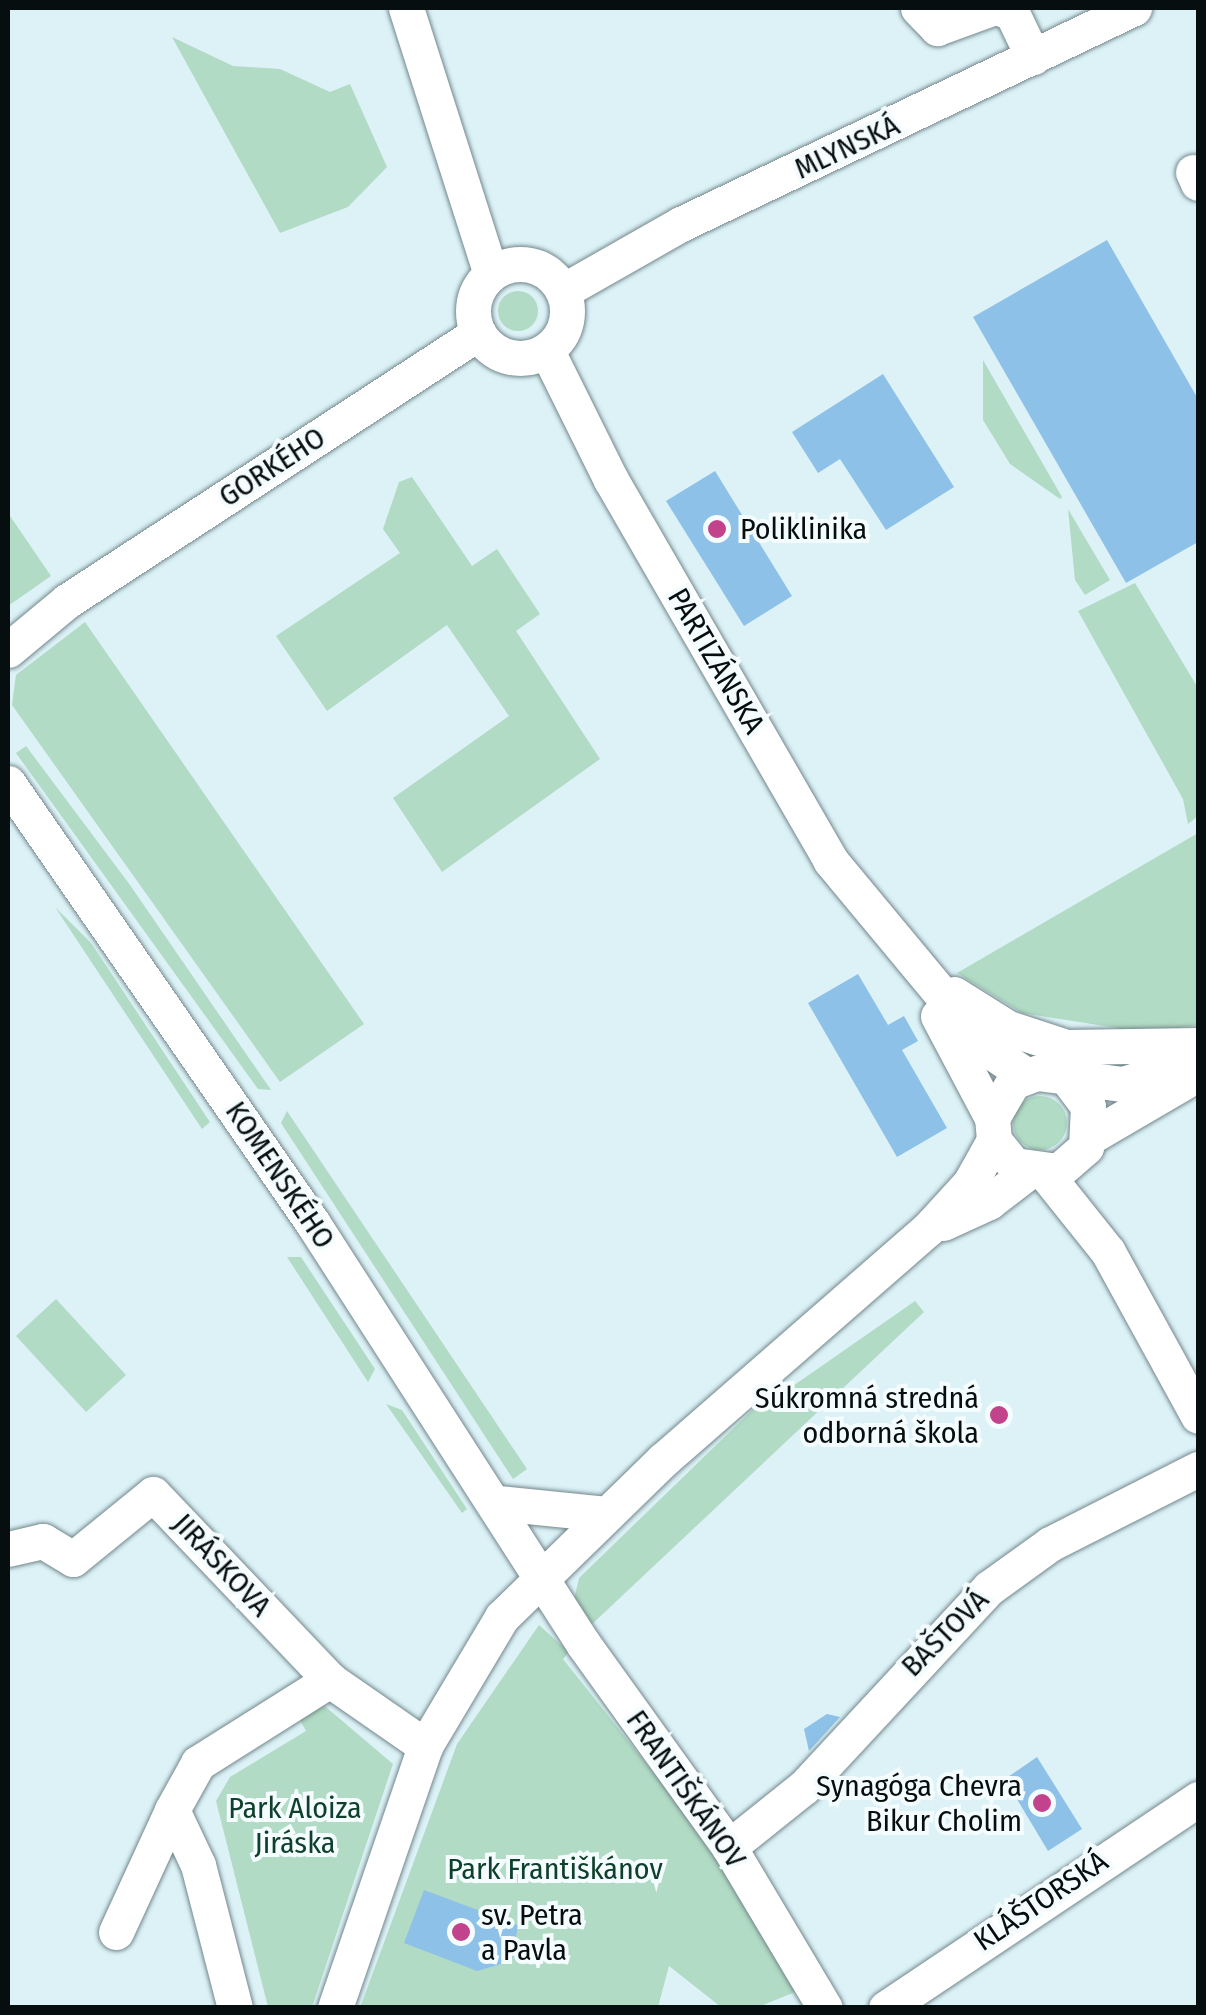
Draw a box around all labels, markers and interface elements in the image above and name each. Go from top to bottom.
street label: MLYNSKÁ [789,107,905,187]
street label: GORKÉHO [212,419,332,515]
place label: Poliklinika [740,511,867,547]
marker: Poliklinika [704,516,730,542]
street label: PARTIZÁNSKA [660,582,772,740]
street label: KOMENSKÉHO [218,1095,342,1255]
place label: Súkromná stredná odborná škola [755,1380,979,1450]
marker: Súkromná stredná odborná škola [988,1404,1010,1426]
street label: JIRÁSKOVA [165,1506,279,1624]
street label: BAŠTOVÁ [894,1582,996,1684]
street label: FRANTIŠKÁNOV [619,1703,753,1875]
place label: Synagóga Chevra Bikur Cholim [816,1768,1022,1838]
park label: Park Aloiza Jiráska [228,1790,362,1860]
marker: Synagóga Chevra Bikur Cholim [1031,1792,1053,1814]
street label: KLÁŠTORSKÁ [967,1843,1115,1959]
park label: Park Františkánov [447,1851,663,1887]
place label: sv. Petra a Pavla [481,1897,583,1968]
marker: sv. Petra a Pavla [450,1921,472,1943]

